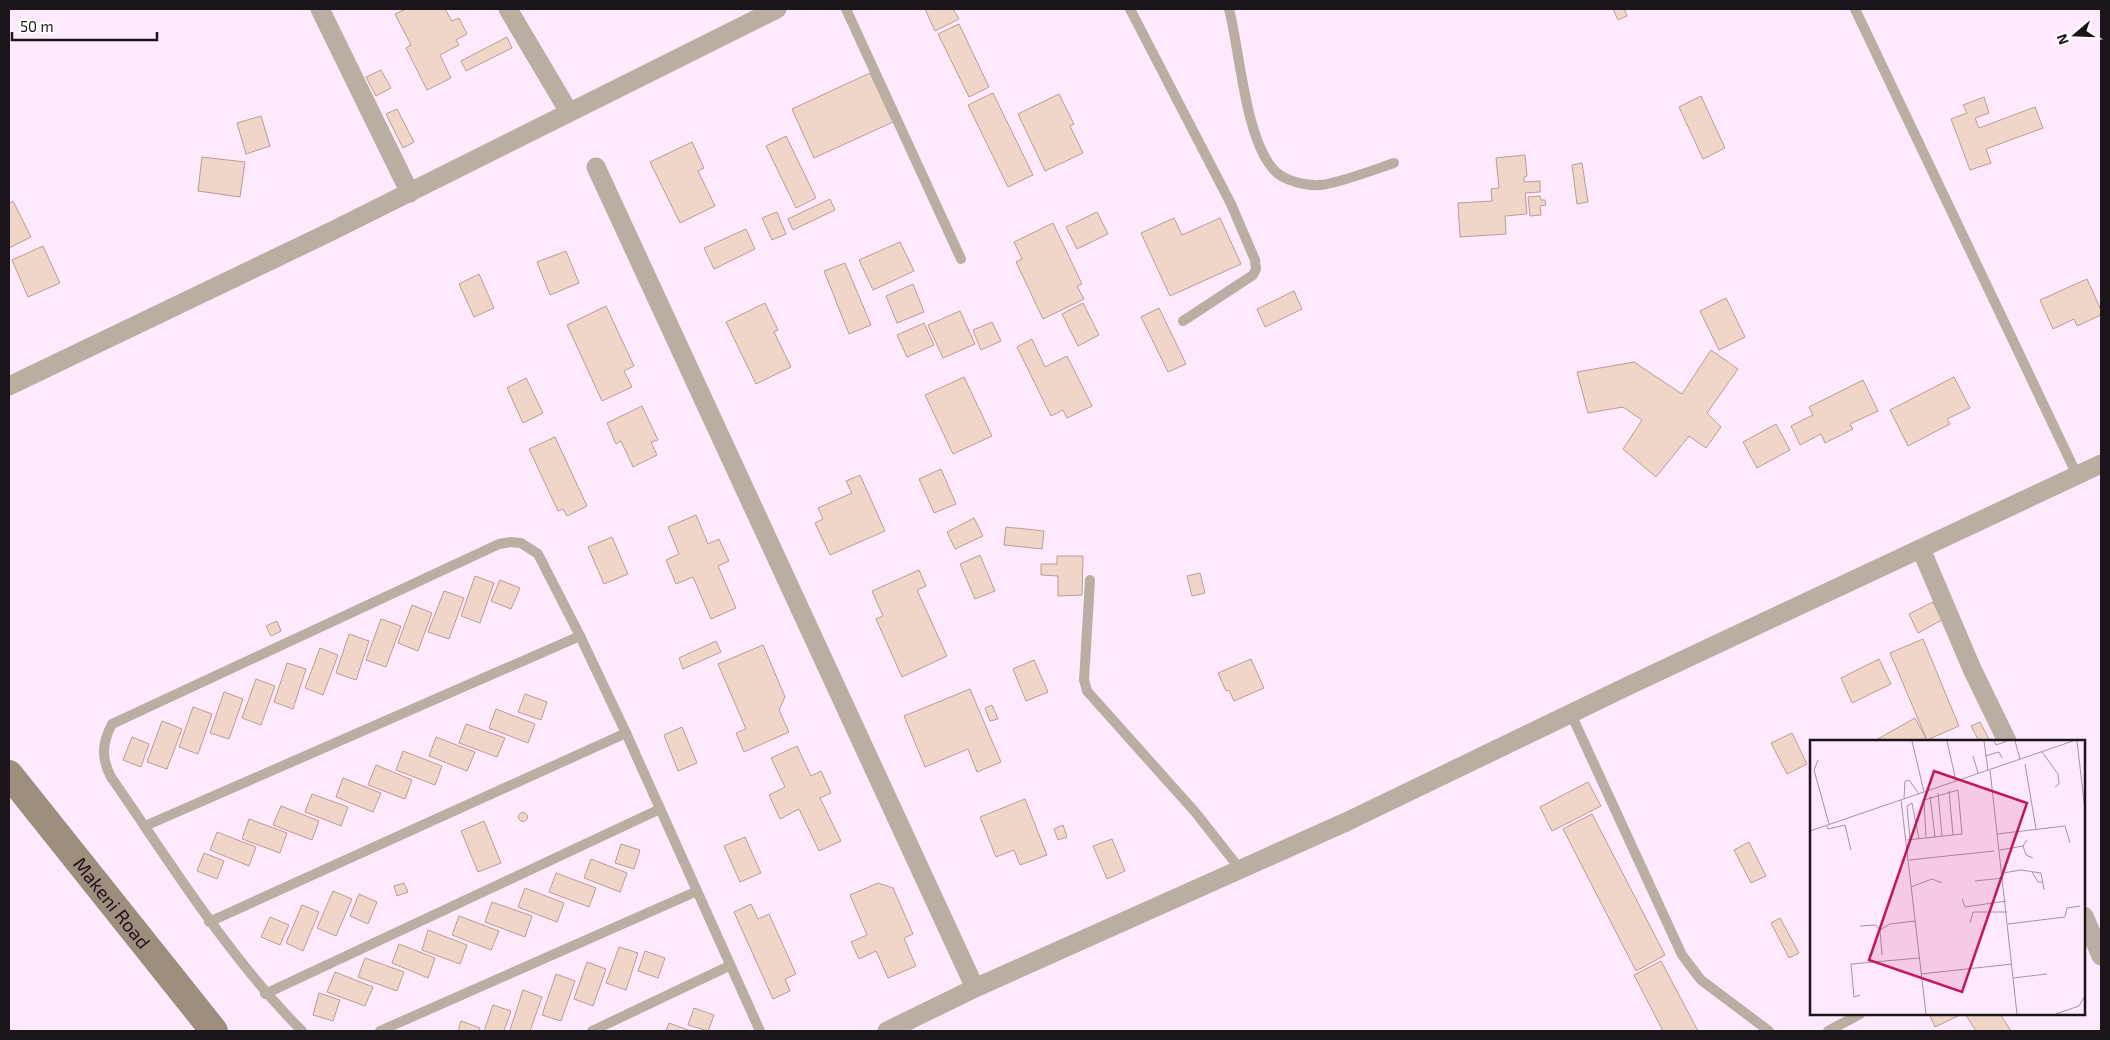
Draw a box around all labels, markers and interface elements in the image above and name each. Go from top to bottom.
scale bar [12,10,158,42]
north arrow [2050,10,2100,60]
text: 50 m [20,17,54,35]
text: N [2053,32,2072,47]
inset map [1810,740,2085,1015]
street label: Makeni Road [69,852,156,953]

